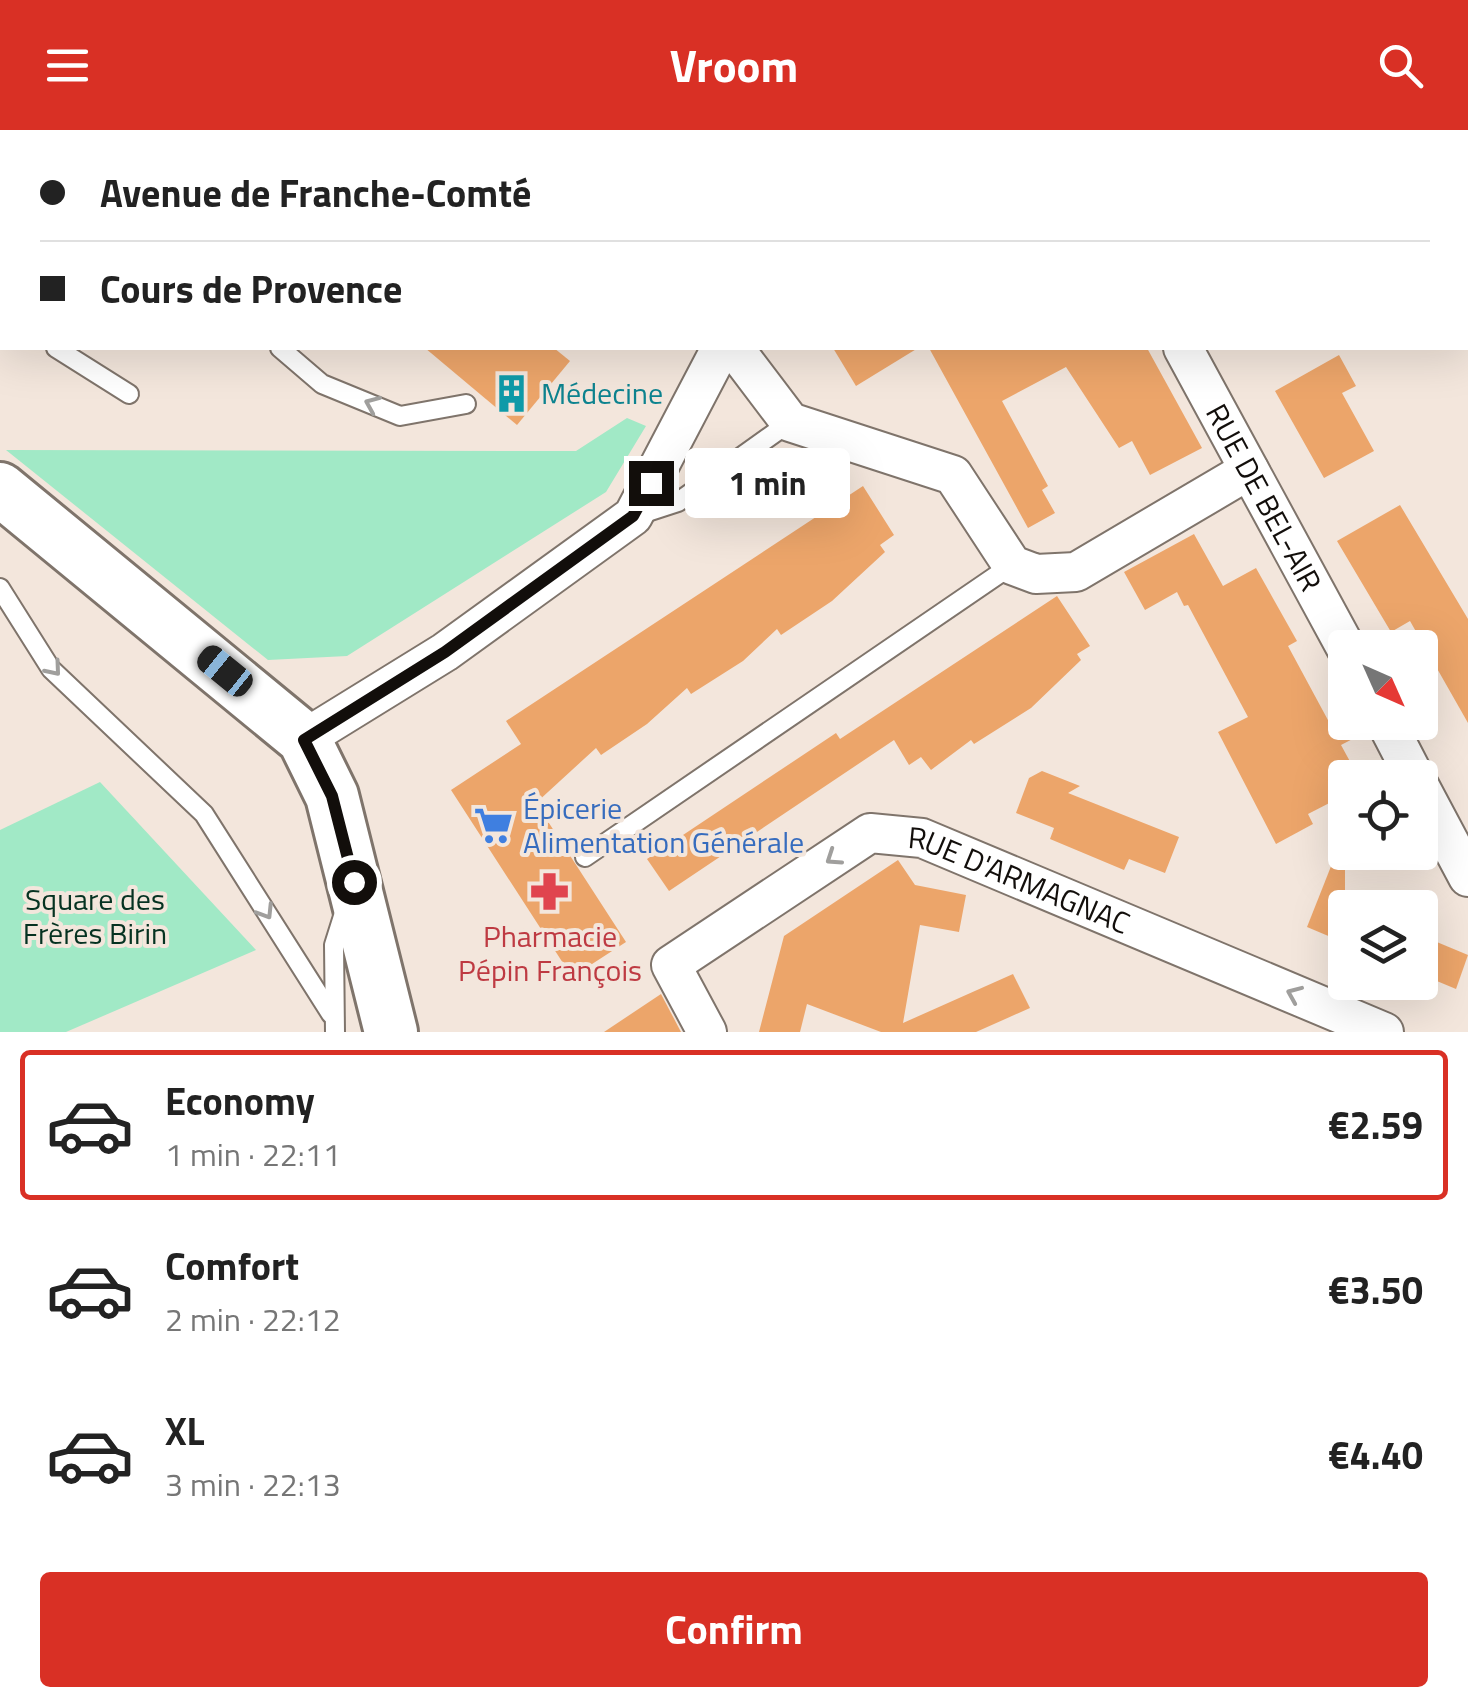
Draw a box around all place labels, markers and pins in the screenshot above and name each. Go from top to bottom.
place label: Médecine [541,370,663,416]
building icon: Médecine [490,372,532,414]
place label: Épicerie Alimentation Générale [523,785,804,865]
supermarket icon: Épicerie Alimentation Générale [472,804,514,846]
pharmacy icon: Pharmacie Pépin François [529,871,571,913]
place label: Pharmacie Pépin François [458,913,642,993]

